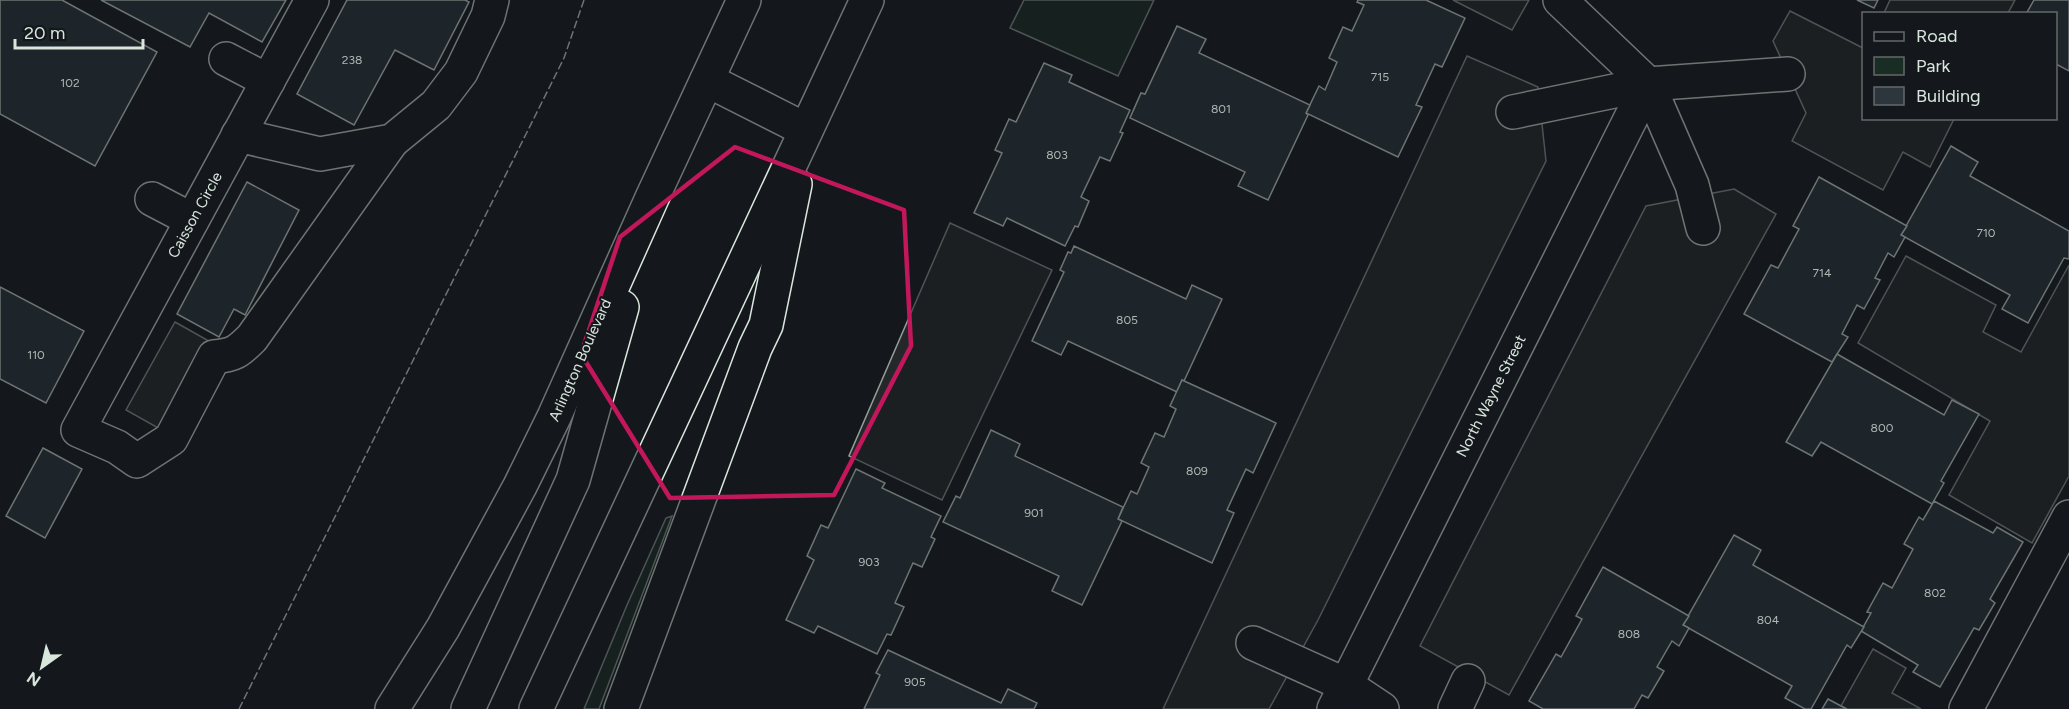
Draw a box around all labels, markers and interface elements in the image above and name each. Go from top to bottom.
scale bar [15,12,142,50]
legend [1862,12,2057,120]
text: 20 m [24,22,65,44]
text: Road [1916,25,1957,47]
house number: 238 [342,53,362,67]
text: Park [1916,55,1951,77]
house number: 715 [1371,70,1389,84]
house number: 102 [60,76,80,90]
text: Building [1916,85,1981,107]
house number: 801 [1211,102,1231,116]
house number: 803 [1046,148,1068,162]
street label: Caisson Circle [164,169,226,261]
house number: 710 [1976,226,1996,240]
house number: 714 [1813,266,1832,280]
street label: Arlington Boulevard [545,296,615,424]
house number: 805 [1116,313,1138,327]
street label: North Wayne Street [1452,332,1530,460]
house number: 110 [27,348,45,362]
house number: 800 [1871,421,1894,435]
house number: 809 [1186,464,1208,478]
house number: 901 [1024,506,1044,520]
house number: 903 [858,555,880,569]
house number: 802 [1924,586,1946,600]
house number: 804 [1757,613,1780,627]
house number: 808 [1618,627,1640,641]
north arrow [12,637,72,697]
text: N [23,668,44,690]
house number: 905 [904,675,926,689]

